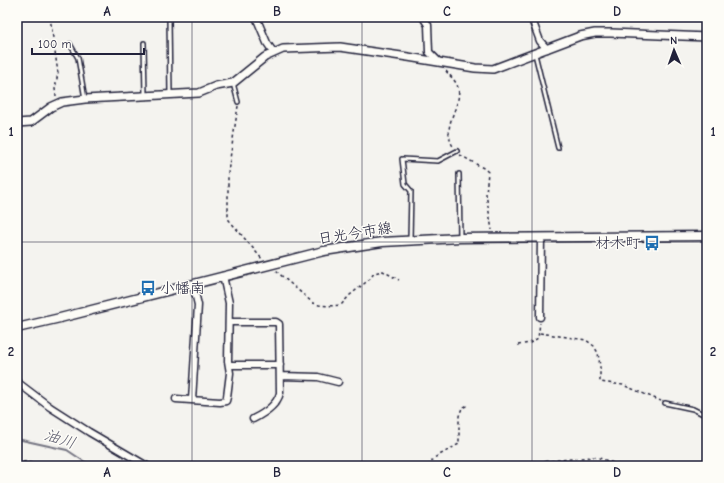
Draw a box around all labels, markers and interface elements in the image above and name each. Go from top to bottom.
text: A [103,4,111,19]
text: B [273,4,281,19]
text: C [443,4,451,19]
text: D [613,4,621,19]
scale bar [32,30,144,56]
north arrow [654,30,694,70]
text: N [670,34,677,47]
text: 100 m [38,37,71,51]
text: 1 [8,124,14,139]
text: 1 [710,124,716,139]
street label: 日光今市線 [317,218,393,248]
place label: 材木町 [595,234,641,252]
bus stop icon: 材木町 [643,234,661,252]
bus stop icon: 小幡南 [139,279,157,297]
place label: 小幡南 [160,279,205,297]
text: 2 [8,344,14,359]
text: 2 [710,344,716,359]
water label: 油川 [42,425,78,453]
text: A [103,465,111,480]
text: B [273,465,281,480]
text: C [443,465,451,480]
text: D [613,465,621,480]

